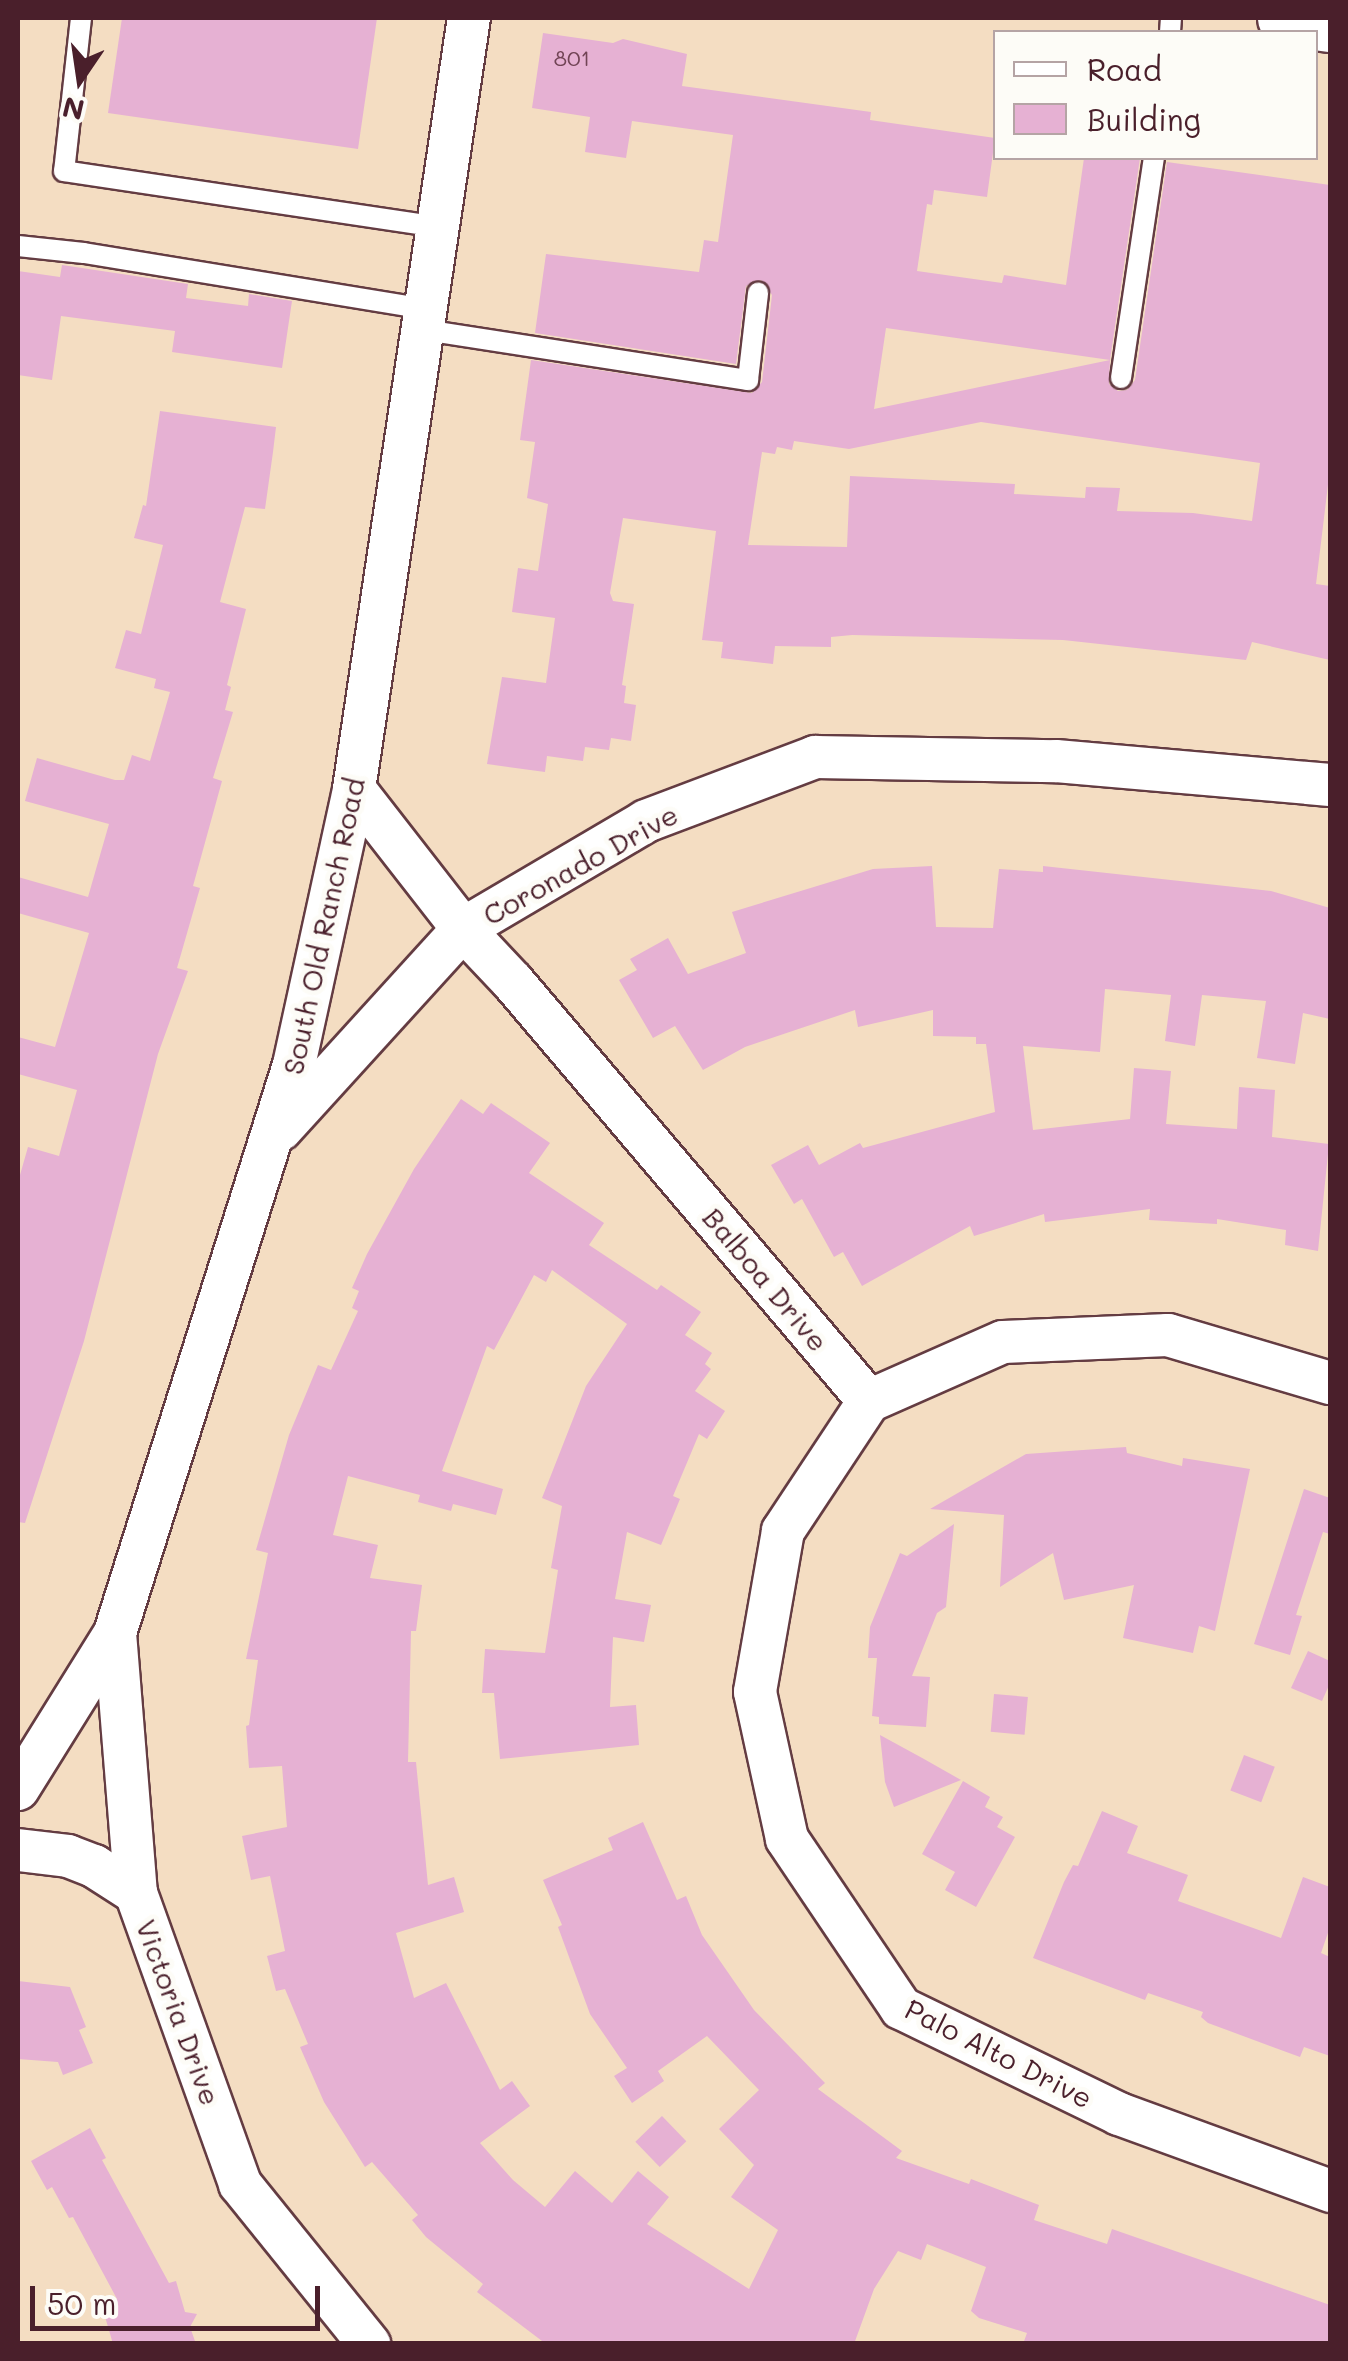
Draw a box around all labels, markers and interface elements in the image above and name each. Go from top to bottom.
north arrow [30,30,130,130]
legend [993,30,1318,160]
house number: 801 [554,45,590,71]
text: Road [1087,49,1162,89]
text: N [59,89,88,129]
text: Building [1087,99,1201,139]
street label: South Old Ranch Road [275,775,371,1077]
street label: Coronado Drive [477,797,683,931]
street label: Balboa Drive [696,1201,836,1357]
street label: Victoria Drive [130,1915,228,2109]
street label: Palo Alto Drive [900,1991,1098,2115]
scale bar [35,2266,325,2328]
text: 50 m [47,2283,117,2323]

